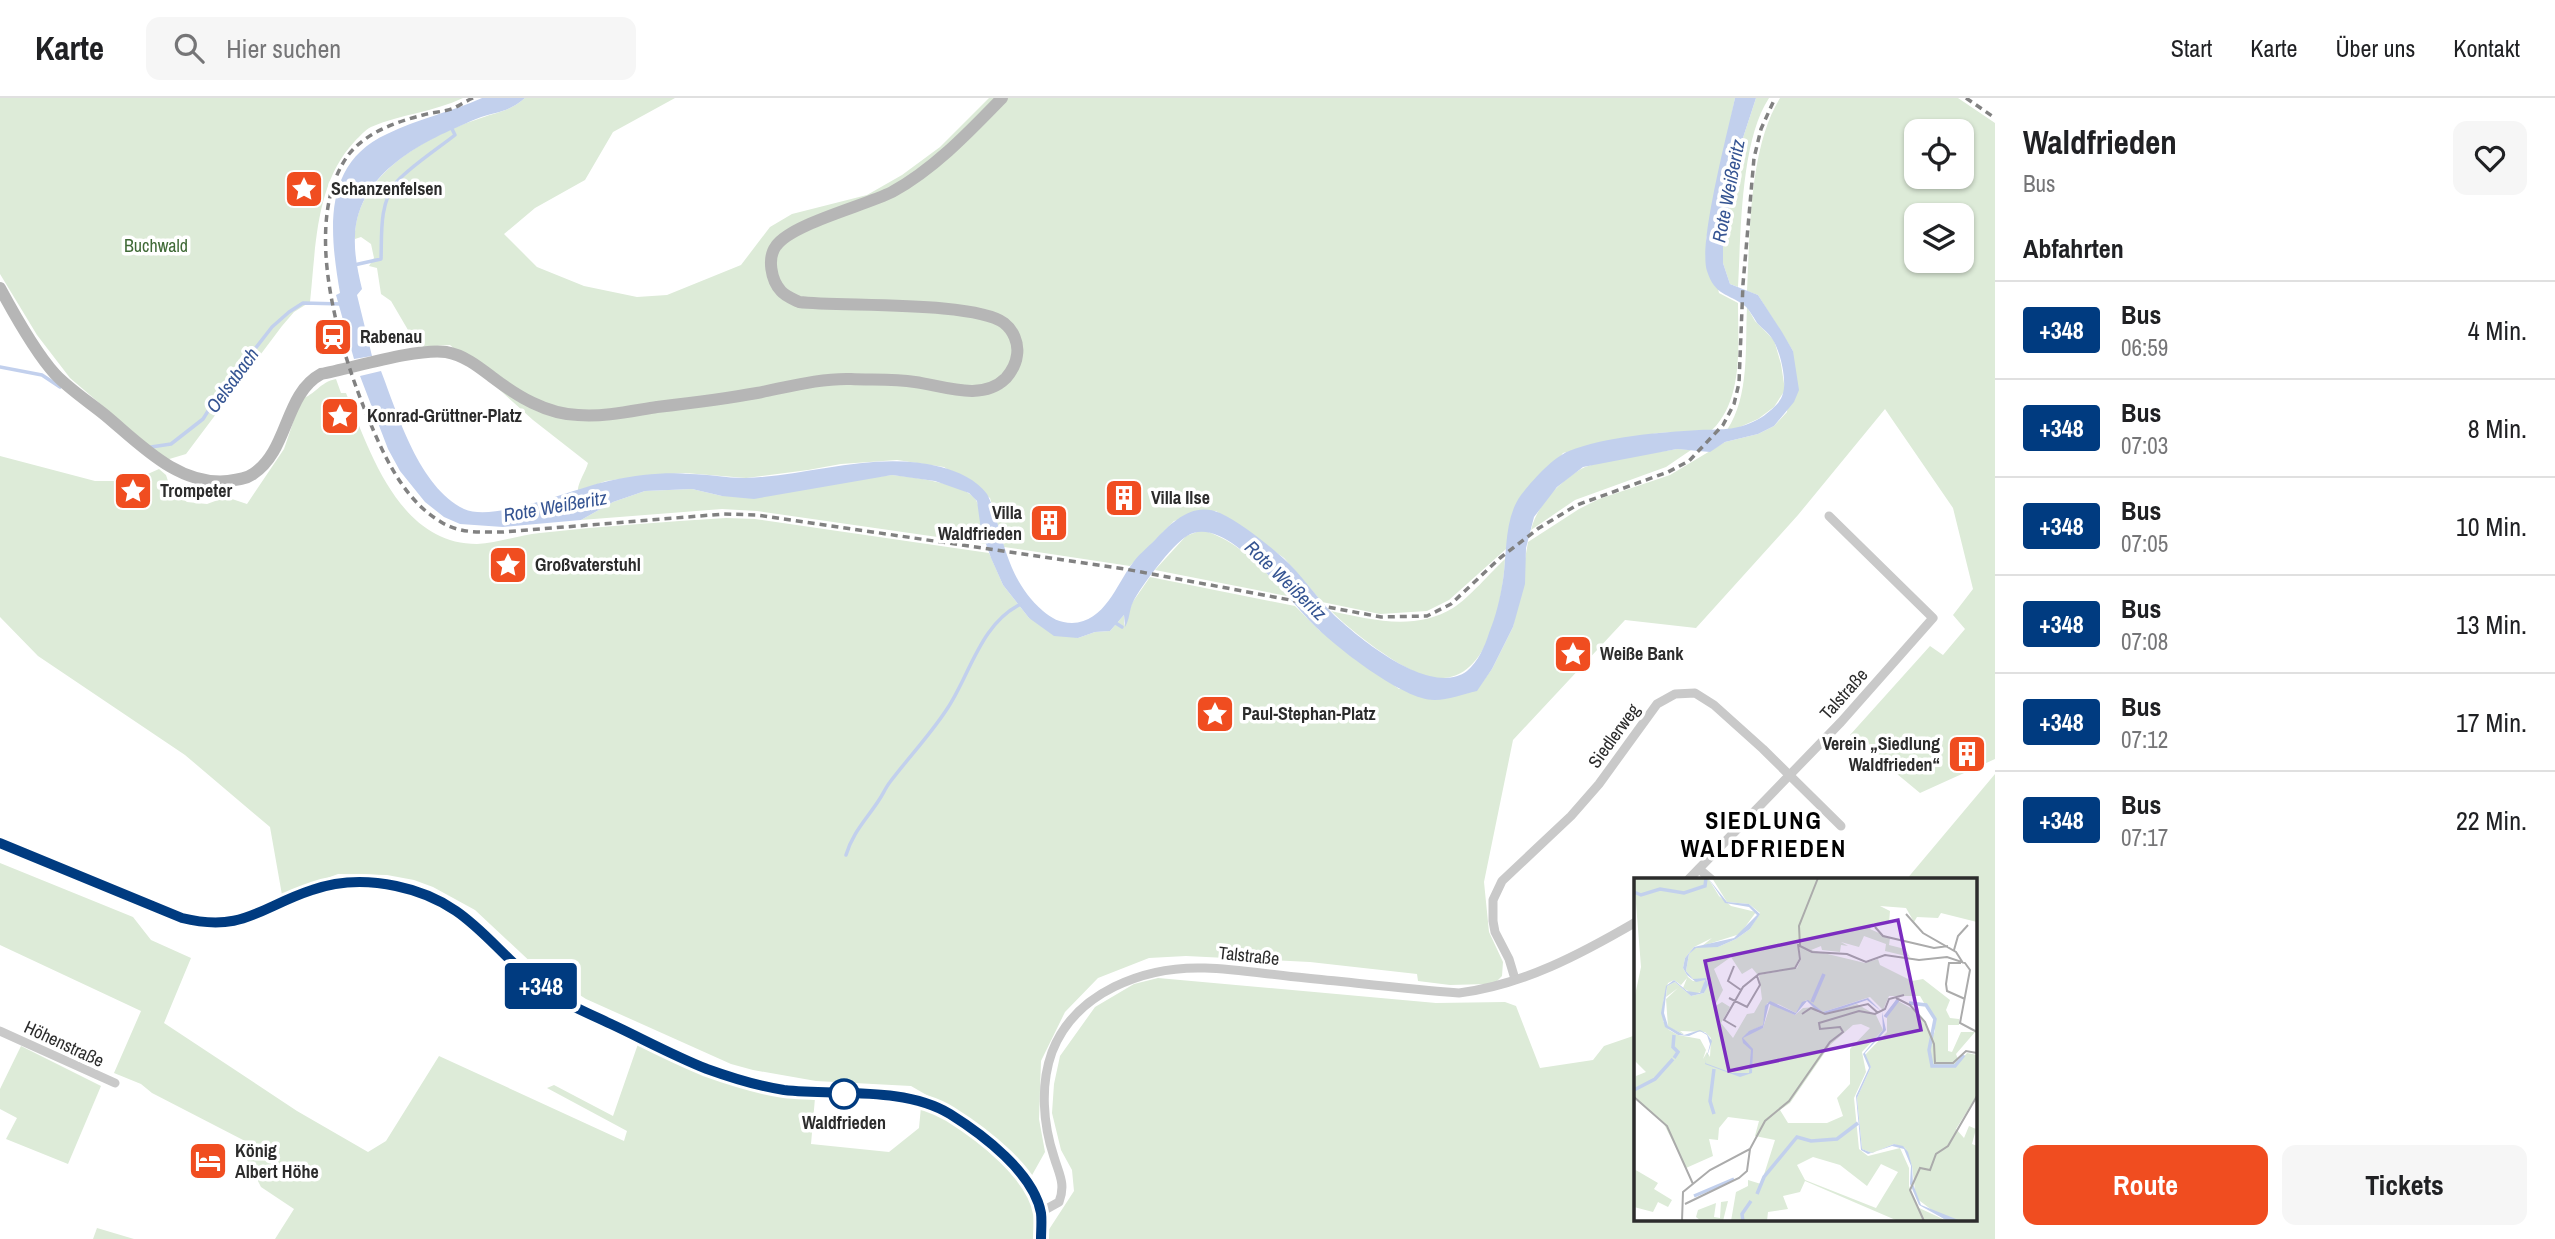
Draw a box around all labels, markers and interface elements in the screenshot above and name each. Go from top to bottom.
search box [146,17,636,80]
text: Karte [35,26,104,70]
icon: search [170,29,208,67]
text: Hier suchen [226,31,341,66]
text: Start [2171,32,2212,64]
text: Karte [2250,32,2297,64]
text: Über uns [2335,32,2415,64]
text: Kontakt [2453,32,2520,64]
map controls [1904,119,1974,273]
button: locate [1904,119,1974,189]
text: Waldfrieden [2023,120,2177,164]
button: heart [2453,121,2527,195]
water label: Rote Weißeritz [1705,137,1751,245]
place icon: Schanzenfelsen [283,168,325,210]
text: Bus [2023,168,2056,199]
place label: Schanzenfelsen [331,176,443,201]
button: layers [1904,203,1974,273]
text: Abfahrten [2023,231,2124,266]
park label: Buchwald [124,233,188,258]
text: Bus [2121,297,2161,332]
text: 4 Min. [2468,313,2527,348]
text: +348 [2039,314,2084,346]
station icon: Rabenau [312,316,354,358]
place label: Rabenau [360,324,422,349]
text: 06:59 [2121,332,2168,363]
water label: Oelsabach [200,342,264,418]
place icon: Konrad-Grüttner-Platz [319,395,361,437]
text: Bus [2121,395,2161,430]
place label: Konrad-Grüttner-Platz [367,403,523,428]
text: 8 Min. [2468,411,2527,446]
text: +348 [2039,412,2084,444]
text: 07:03 [2121,430,2168,461]
place icon: Trompeter [112,470,154,512]
building icon: Villa Ilse [1103,477,1145,519]
place label: Trompeter [160,478,232,503]
water label: Rote Weißeritz [501,484,609,528]
place label: Villa Ilse [1151,485,1210,510]
text: Bus [2121,493,2161,528]
place label: Villa Waldfrieden [938,500,1023,546]
building icon: Villa Waldfrieden [1028,502,1070,544]
text: 10 Min. [2456,509,2527,544]
text: +348 [2039,510,2084,542]
text: 07:05 [2121,528,2168,559]
water label: Rote Weißeritz [1239,534,1333,626]
place icon: Großvaterstuhl [487,544,529,586]
place label: Großvaterstuhl [535,552,641,577]
text: Bus [2121,591,2161,626]
text: 13 Min. [2456,607,2527,642]
text: +348 [2039,608,2084,640]
text: 07:08 [2121,626,2168,657]
place icon: Weiße Bank [1552,633,1594,675]
place label: Weiße Bank [1600,641,1684,666]
street label: Talstraße [1814,663,1873,725]
text: Bus [2121,689,2161,724]
place icon: Paul-Stephan-Platz [1194,693,1236,735]
street label: Siedlerweg [1582,698,1646,773]
place label: Paul-Stephan-Platz [1242,701,1376,726]
text: 17 Min. [2456,705,2527,740]
text: +348 [2039,706,2084,738]
text: 07:12 [2121,724,2168,755]
place label: Verein „Siedlung Waldfrieden“ [1822,731,1940,777]
building icon: Verein „Siedlung Waldfrieden“ [1946,733,1988,775]
text: Bus [2121,787,2161,822]
text: 22 Min. [2456,803,2527,838]
district label: SIEDLUNG WALDFRIEDEN [1681,804,1847,864]
text: +348 [2039,804,2084,836]
text: 07:17 [2121,822,2168,853]
inset map [1634,878,1978,1222]
street label: Talstraße [1217,940,1281,971]
line badge: +348 [492,963,590,1009]
text: +348 [519,970,563,1002]
street label: Höhenstraße [20,1014,108,1073]
marker: Waldfrieden [829,1079,859,1109]
place label: Waldfrieden [802,1110,886,1135]
place label: König Albert Höhe [235,1138,319,1184]
hotel icon: König Albert Höhe [187,1140,229,1182]
button: Route [2023,1145,2268,1225]
button: Tickets [2282,1145,2527,1225]

